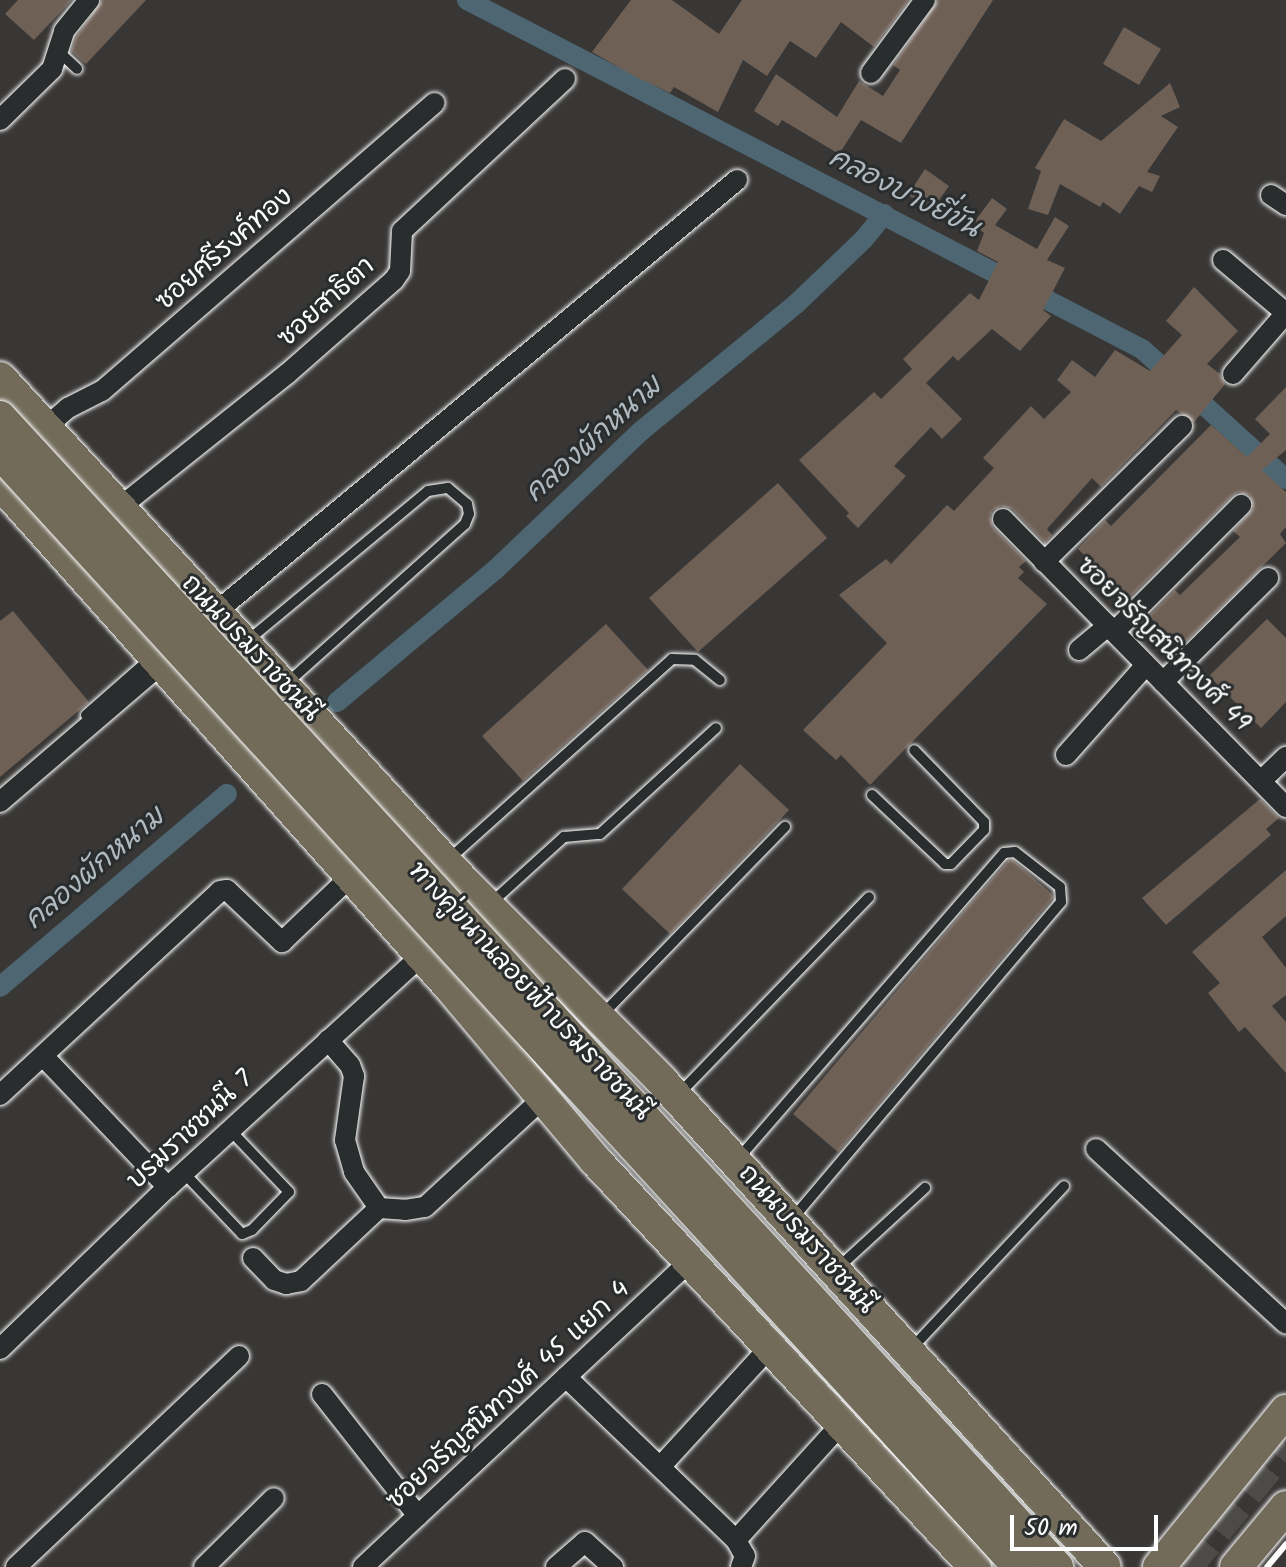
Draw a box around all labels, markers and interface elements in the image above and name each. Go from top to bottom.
water label: คลองบางยี่ขัน [823,142,985,246]
street label: ซอยศรีรงค์ทอง [150,182,300,318]
street label: ซอยสาธิตา [272,251,382,355]
water label: คลองผักหนาม [519,370,669,510]
street label: ซอยจรัญสนิทวงศ์ 49 [1069,551,1257,739]
street label: ถนนบรมราชชนนี [174,569,326,729]
water label: คลองผักหนาม [18,801,172,937]
street label: ทางคู่ขนานลอยฟ้าบรมราชชนนี [401,856,657,1128]
street label: บรมราชชนนี 7 [121,1065,261,1197]
street label: ถนนบรมราชชนนี [731,1159,881,1321]
street label: ซอยจรัญสนิทวงศ์ 45 แยก 4 [381,1275,637,1517]
scale bar [1014,1499,1162,1549]
text: 50 m [1024,1509,1078,1548]

